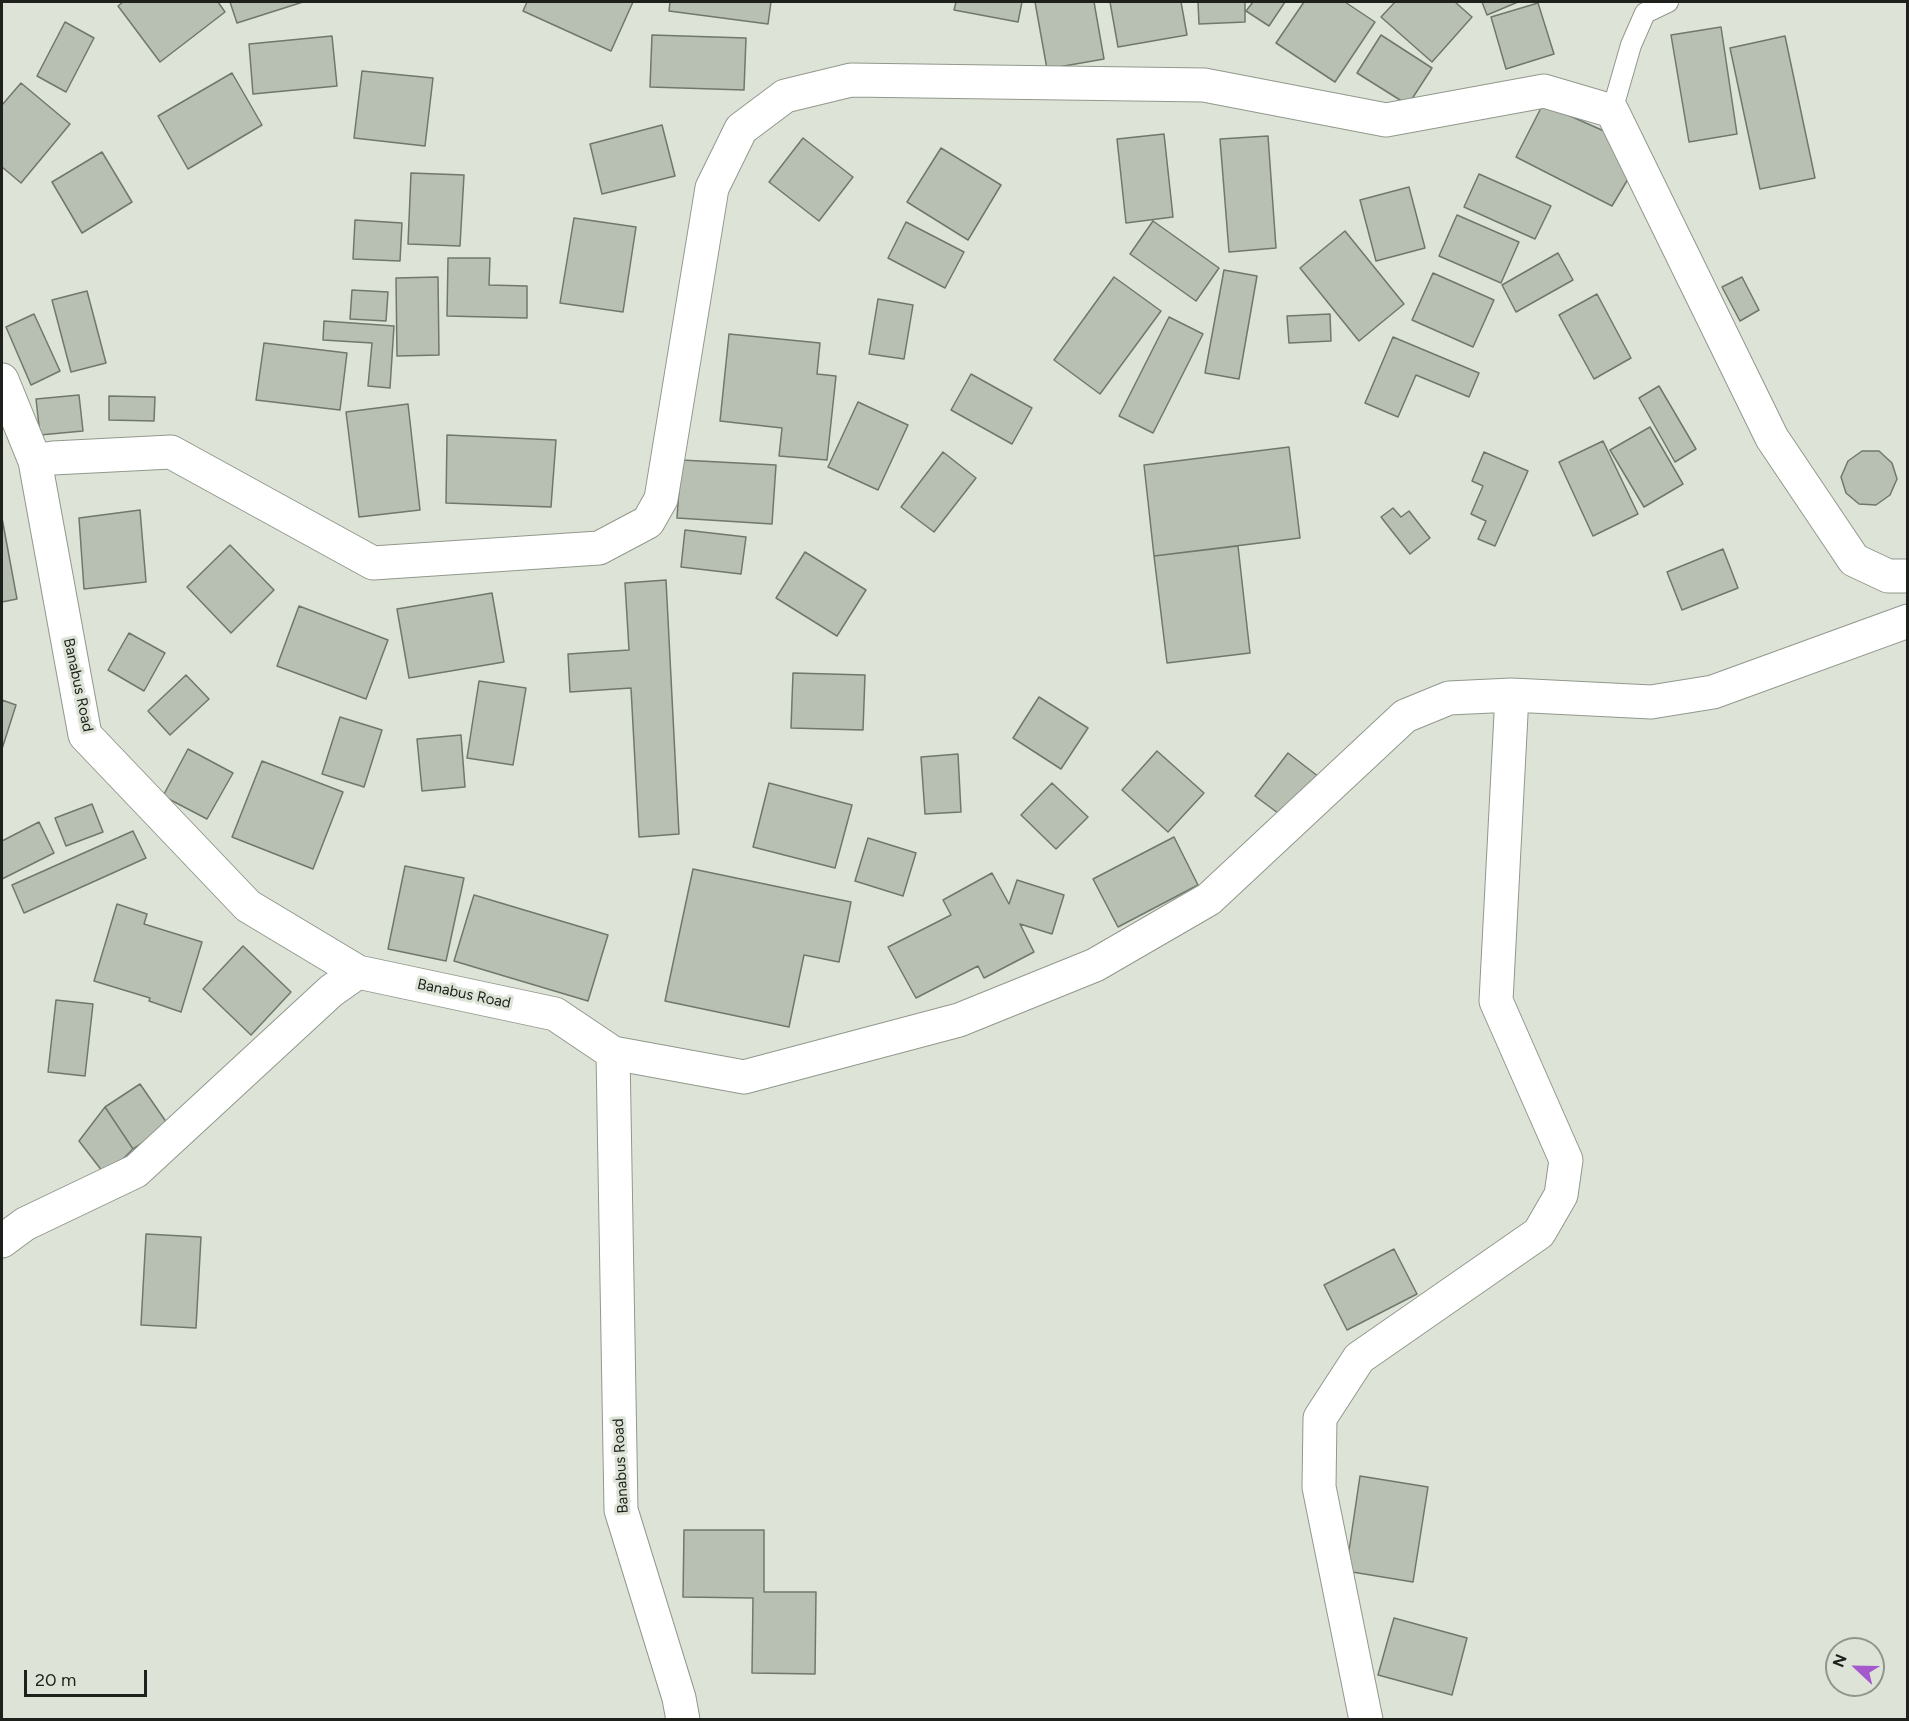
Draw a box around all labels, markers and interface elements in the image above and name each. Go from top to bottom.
street label: Banabus Road [59,637,97,733]
street label: Banabus Road [416,975,512,1013]
street label: Banabus Road [610,1418,632,1514]
north arrow [1825,1637,1885,1697]
text: N [1829,1652,1851,1670]
scale bar [27,1658,150,1696]
text: 20 m [35,1669,76,1691]

